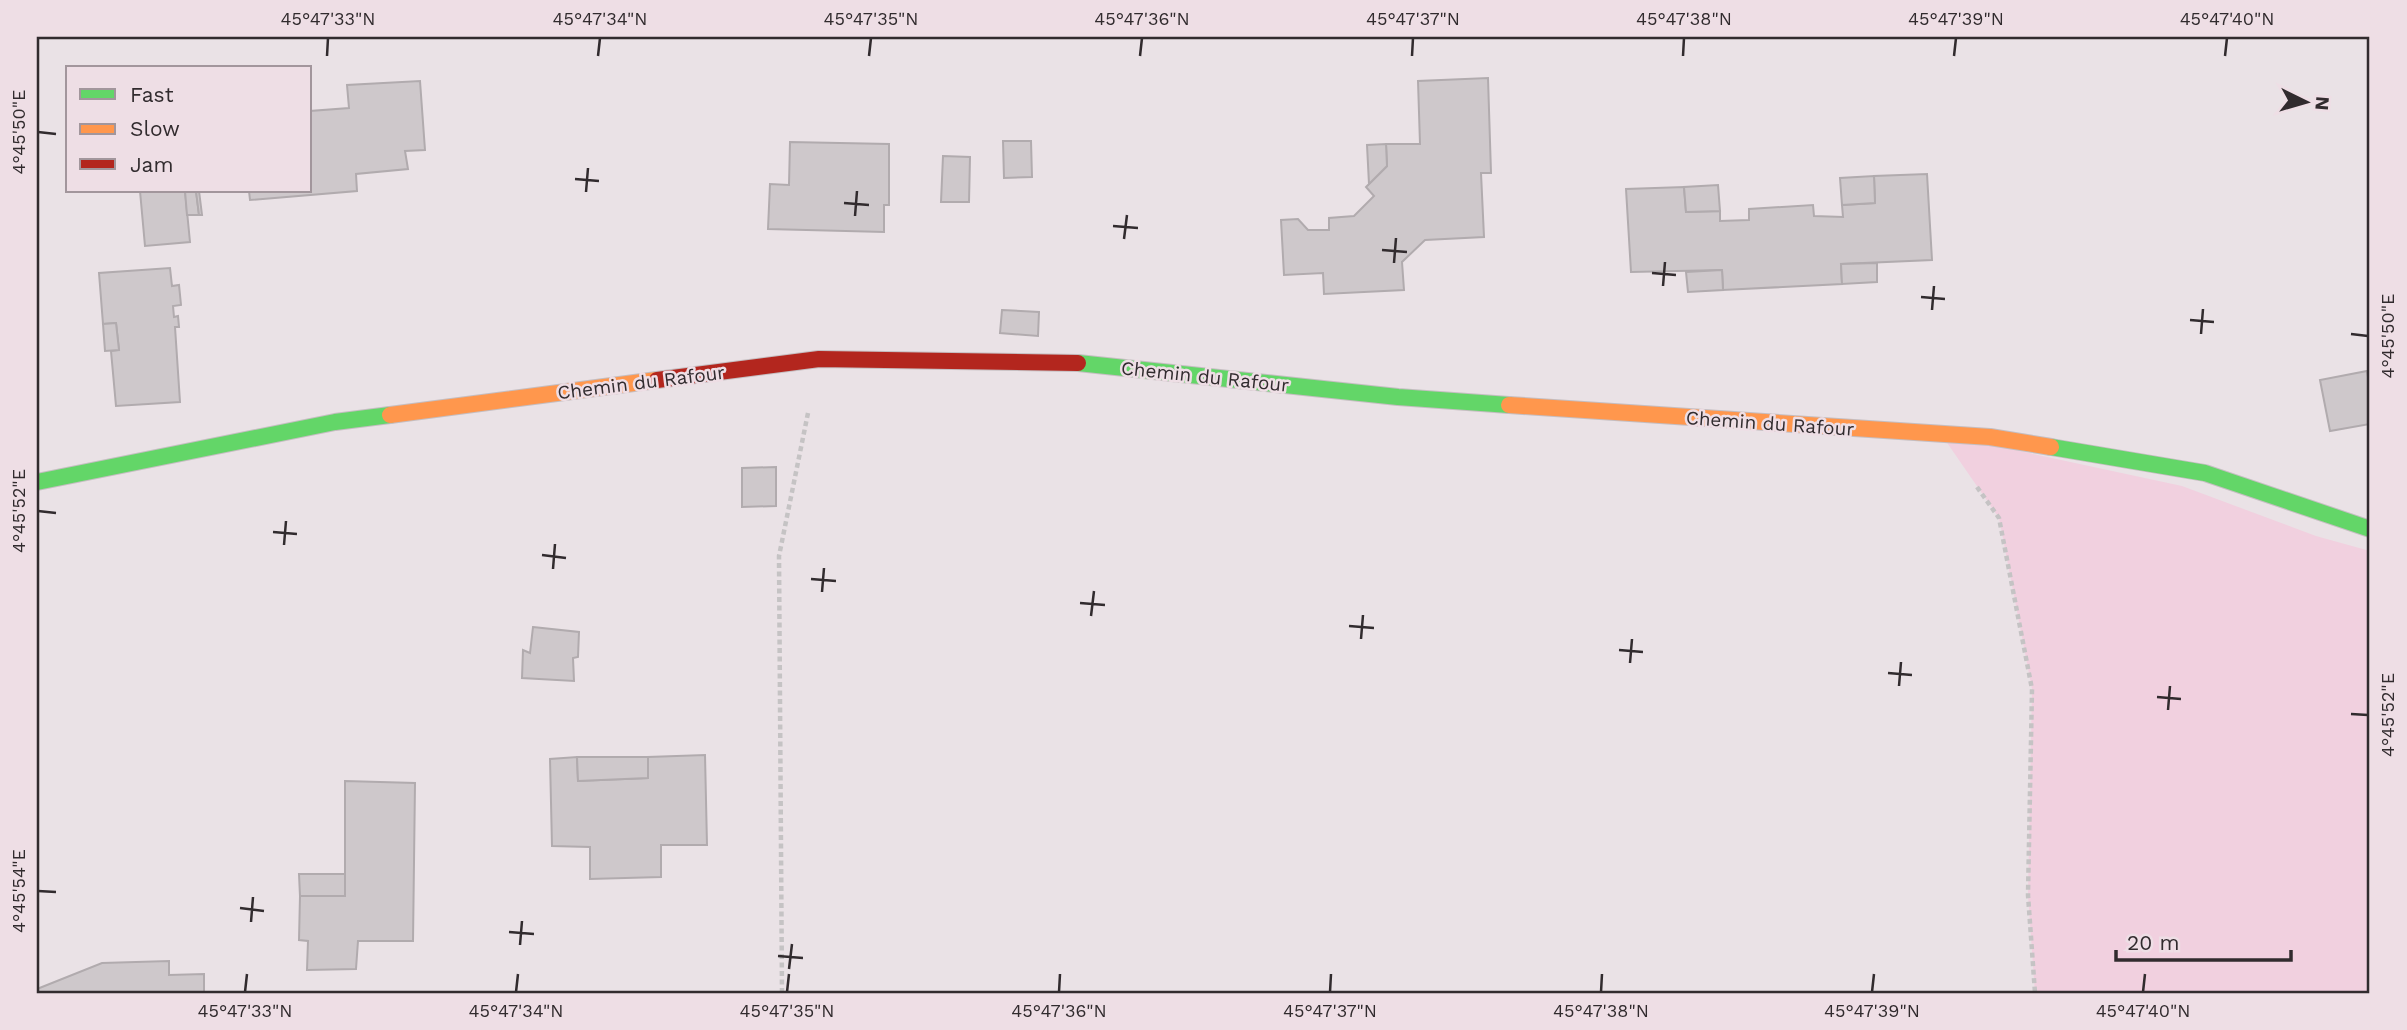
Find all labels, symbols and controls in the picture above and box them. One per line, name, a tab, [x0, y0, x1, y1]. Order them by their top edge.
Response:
text: 45°47'33"N	[280, 8, 376, 29]
text: 45°47'34"N	[553, 8, 647, 29]
text: 45°47'35"N	[823, 8, 919, 29]
text: 45°47'36"N	[1094, 8, 1190, 29]
text: 45°47'37"N	[1366, 8, 1460, 29]
text: 45°47'38"N	[1636, 8, 1732, 29]
text: 45°47'39"N	[1908, 8, 2004, 29]
text: 45°47'40"N	[2180, 8, 2274, 29]
legend	[66, 66, 312, 192]
north arrow	[2270, 66, 2340, 136]
text: Fast	[130, 82, 174, 107]
text: 4°45'50"E	[8, 90, 29, 174]
text: N	[2310, 95, 2335, 111]
text: Slow	[130, 116, 180, 141]
text: Jam	[130, 152, 173, 177]
text: 4°45'50"E	[2377, 294, 2398, 378]
street label: Chemin du Rafour	[1120, 356, 1290, 397]
street label: Chemin du Rafour	[556, 361, 726, 404]
street label: Chemin du Rafour	[1685, 406, 1855, 441]
text: 4°45'52"E	[8, 469, 29, 553]
text: 4°45'52"E	[2377, 673, 2398, 757]
text: 4°45'54"E	[8, 849, 29, 933]
scale bar	[2116, 918, 2292, 962]
text: 20 m	[2127, 930, 2179, 955]
text: 45°47'33"N	[197, 1000, 293, 1021]
text: 45°47'34"N	[469, 1000, 563, 1021]
text: 45°47'35"N	[739, 1000, 835, 1021]
text: 45°47'36"N	[1011, 1000, 1107, 1021]
text: 45°47'37"N	[1283, 1000, 1377, 1021]
text: 45°47'38"N	[1553, 1000, 1649, 1021]
text: 45°47'39"N	[1824, 1000, 1920, 1021]
text: 45°47'40"N	[2096, 1000, 2190, 1021]

